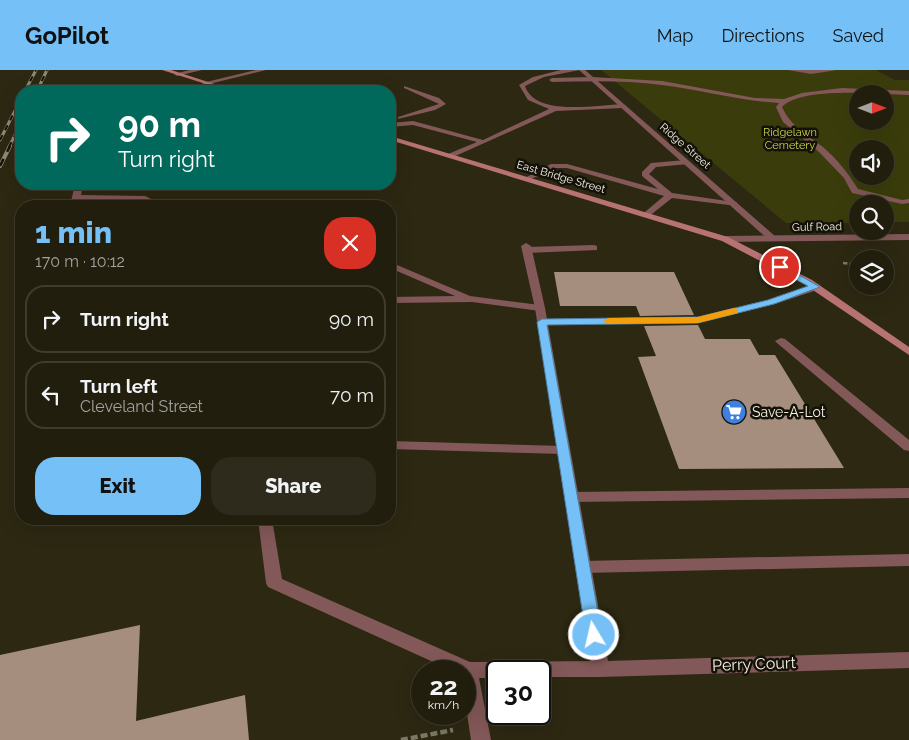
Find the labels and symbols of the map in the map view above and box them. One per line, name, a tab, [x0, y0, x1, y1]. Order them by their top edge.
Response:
north arrow	[849, 85, 894, 130]
street label: Ridge Street	[657, 120, 713, 172]
park label: Ridgelawn Cemetery	[763, 126, 817, 152]
street label: East Bridge Street	[515, 158, 607, 196]
street label: Gulf Road	[792, 220, 842, 234]
pin	[759, 246, 801, 288]
supermarket icon: Save-A-Lot	[721, 399, 747, 425]
place label: Save-A-Lot	[752, 404, 826, 420]
position arrow	[567, 608, 619, 660]
street label: Perry Court	[712, 653, 797, 675]
speed limit sign: 30	[486, 660, 551, 725]

